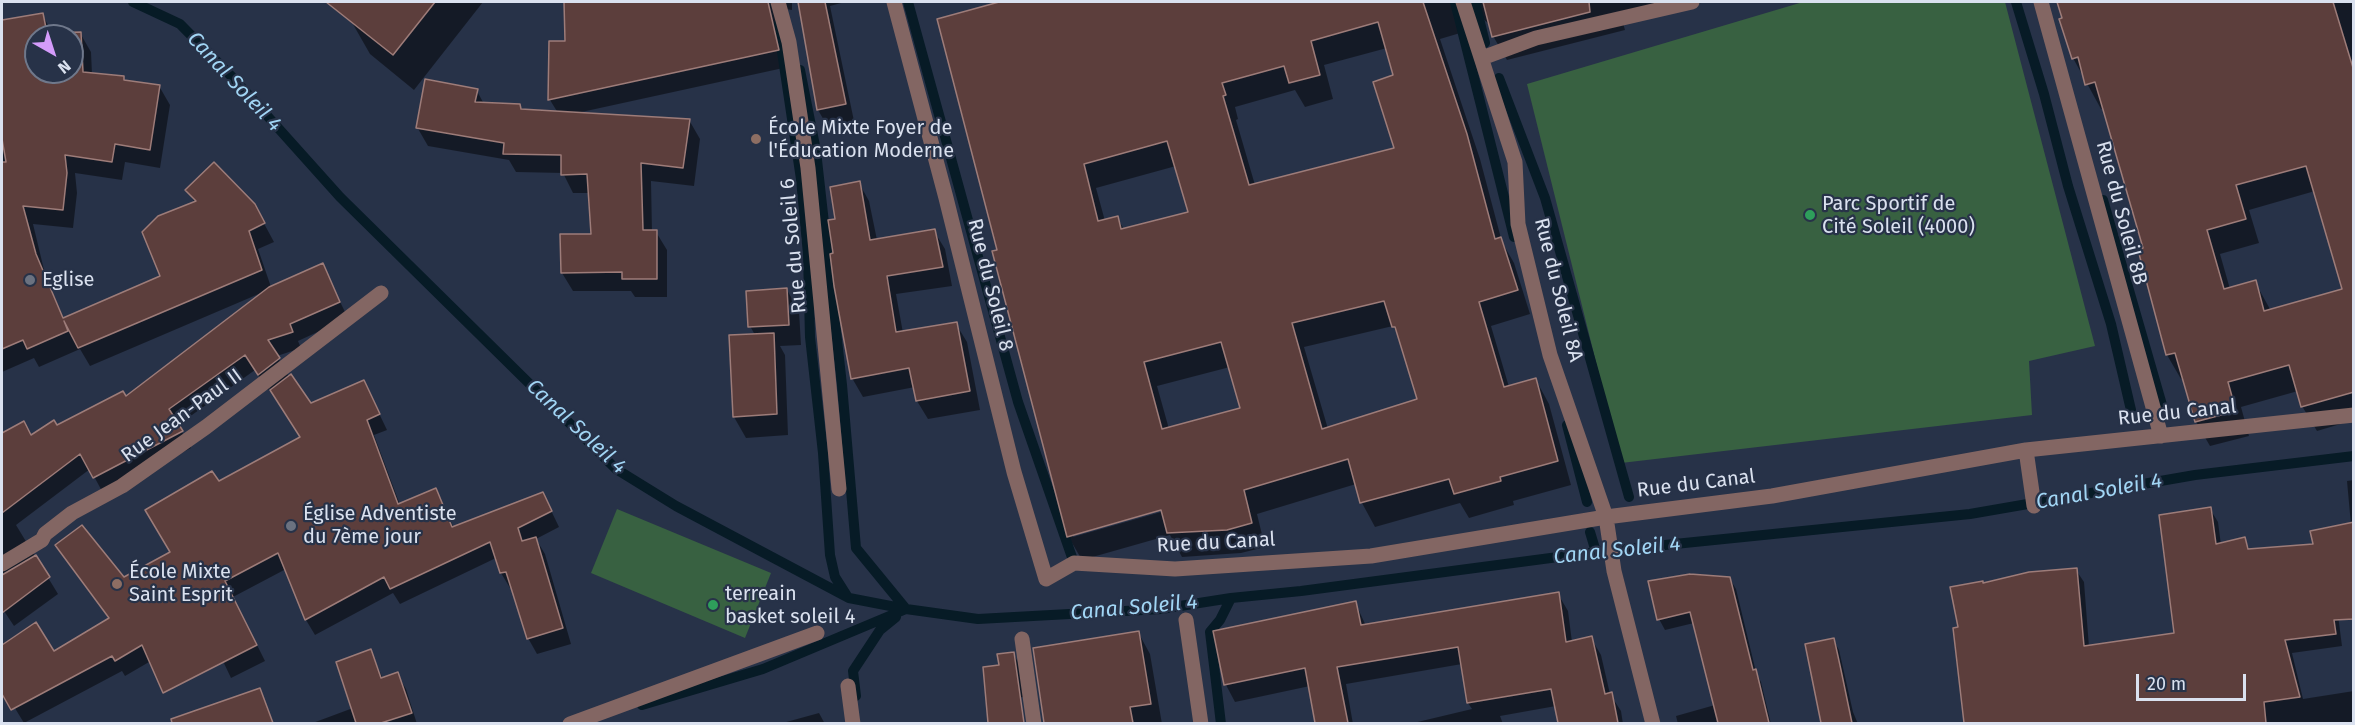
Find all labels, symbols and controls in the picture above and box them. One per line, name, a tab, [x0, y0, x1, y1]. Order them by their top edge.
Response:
north arrow	[24, 24, 84, 84]
water label: Canal Soleil 4	[181, 27, 287, 137]
text: N	[54, 56, 74, 78]
place label: École Mixte Foyer de l'Éducation Moderne	[768, 116, 954, 163]
marker: École Mixte Foyer de l'Éducation Moderne	[749, 132, 763, 146]
street label: Rue du Soleil 8B	[2090, 138, 2152, 288]
street label: Rue du Soleil 6	[776, 177, 812, 315]
place label: Parc Sportif de Cité Soleil (4000)	[1822, 192, 1975, 239]
marker: Parc Sportif de Cité Soleil (4000)	[1803, 208, 1817, 222]
street label: Rue du Soleil 8	[962, 216, 1018, 354]
street label: Rue du Soleil 8A	[1529, 216, 1587, 364]
place label: Eglise	[42, 268, 94, 292]
marker: Eglise	[23, 273, 37, 287]
street label: Rue Jean-Paul II	[117, 364, 247, 468]
water label: Canal Soleil 4	[521, 374, 631, 480]
street label: Rue du Canal	[2117, 395, 2237, 431]
street label: Rue du Canal	[1635, 465, 1757, 503]
water label: Canal Soleil 4	[2034, 469, 2164, 515]
place label: Église Adventiste du 7ème jour	[303, 502, 457, 549]
marker: Église Adventiste du 7ème jour	[284, 519, 298, 533]
street label: Rue du Canal	[1156, 528, 1276, 558]
water label: Canal Soleil 4	[1552, 532, 1682, 570]
place label: École Mixte Saint Esprit	[129, 560, 233, 607]
marker: École Mixte Saint Esprit	[110, 577, 124, 591]
place label: terreain basket soleil 4	[725, 582, 855, 629]
water label: Canal Soleil 4	[1069, 590, 1199, 626]
marker: terreain basket soleil 4	[706, 598, 720, 612]
scale bar	[2139, 662, 2248, 700]
text: 20 m	[2147, 673, 2186, 695]

